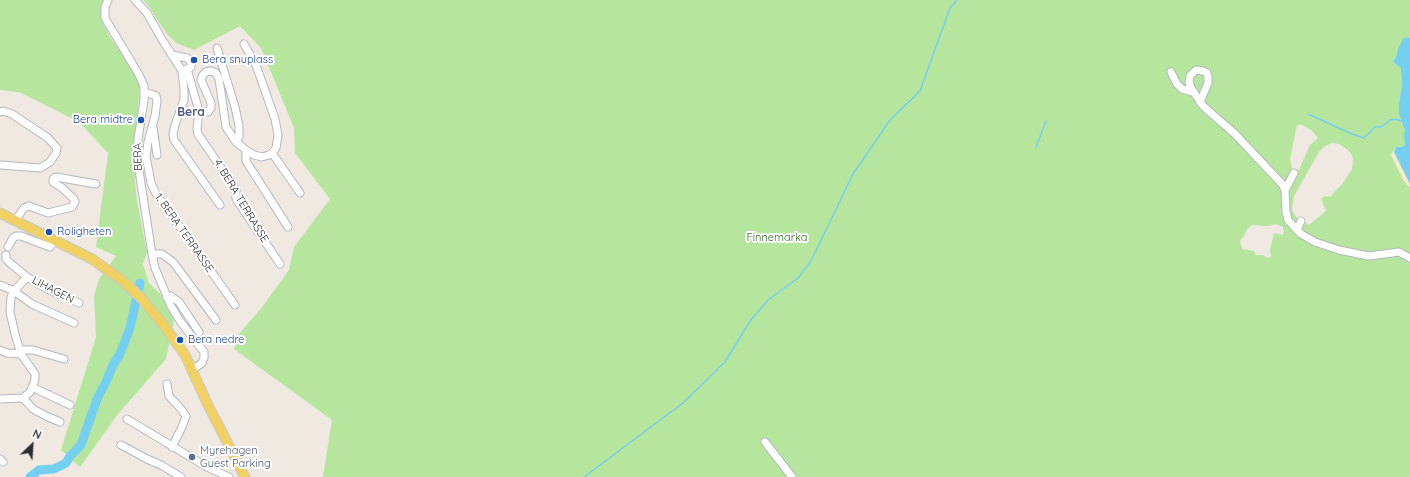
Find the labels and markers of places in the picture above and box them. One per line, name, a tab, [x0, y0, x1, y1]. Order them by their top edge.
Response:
place label: Bera snuplass	[202, 53, 273, 67]
marker: Bera snuplass	[189, 55, 199, 65]
place label: Bera midtre	[73, 113, 133, 127]
marker: Bera midtre	[136, 115, 146, 125]
place label: Roligheten	[57, 225, 111, 239]
marker: Roligheten	[44, 227, 54, 237]
place label: Bera nedre	[188, 333, 245, 347]
marker: Bera nedre	[175, 335, 185, 345]
place label: Myrehagen Guest Parking	[200, 444, 271, 470]
marker: Myrehagen Guest Parking	[187, 452, 197, 462]

